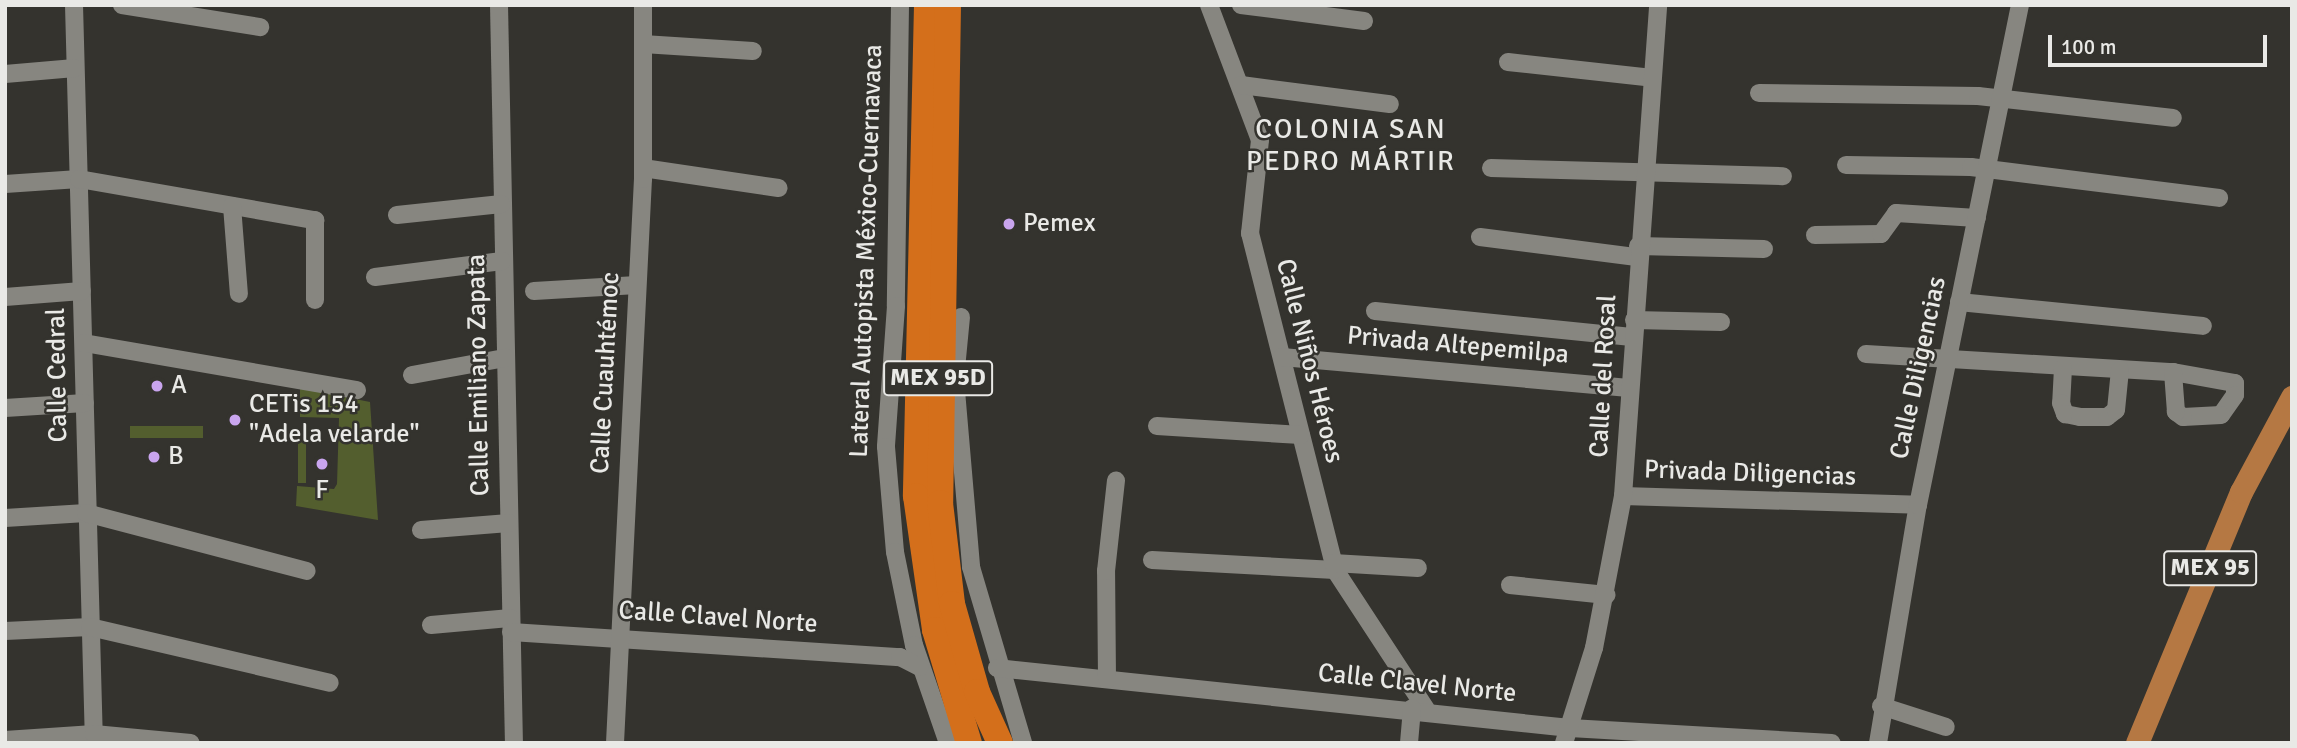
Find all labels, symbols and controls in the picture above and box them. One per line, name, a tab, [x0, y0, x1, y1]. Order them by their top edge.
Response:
scale bar	[2052, 21, 2271, 65]
text: 100 m	[2061, 34, 2116, 60]
street label: Lateral Autopista México-Cuernavaca	[844, 44, 890, 458]
district label: COLONIA SAN PEDRO MÁRTIR	[1248, 112, 1454, 178]
place label: Pemex	[1023, 208, 1096, 240]
marker: Pemex	[1001, 216, 1017, 232]
street label: Calle Emiliano Zapata	[461, 254, 497, 496]
street label: Calle Niños Héroes	[1269, 256, 1349, 466]
street label: Calle Cuauhtémoc	[585, 271, 627, 475]
street label: Calle Diligencias	[1884, 274, 1954, 462]
street label: Calle del Rosal	[1584, 294, 1624, 458]
street label: Calle Cedral	[41, 307, 75, 443]
street label: Privada Altepemilpa	[1346, 321, 1570, 371]
road number: MEX 95D	[882, 358, 994, 398]
place label: A	[171, 370, 187, 402]
marker: A	[149, 378, 165, 394]
place label: CETis 154 "Adela velarde"	[249, 389, 420, 450]
marker: CETis 154 "Adela velarde"	[227, 412, 243, 428]
place label: B	[168, 441, 184, 473]
marker: B	[146, 449, 162, 465]
street label: Privada Diligencias	[1643, 455, 1857, 493]
marker: F	[314, 456, 330, 472]
place label: F	[315, 475, 329, 507]
road number: MEX 95	[2163, 548, 2257, 588]
street label: Calle Clavel Norte	[617, 595, 819, 641]
street label: Calle Clavel Norte	[1316, 658, 1518, 710]

